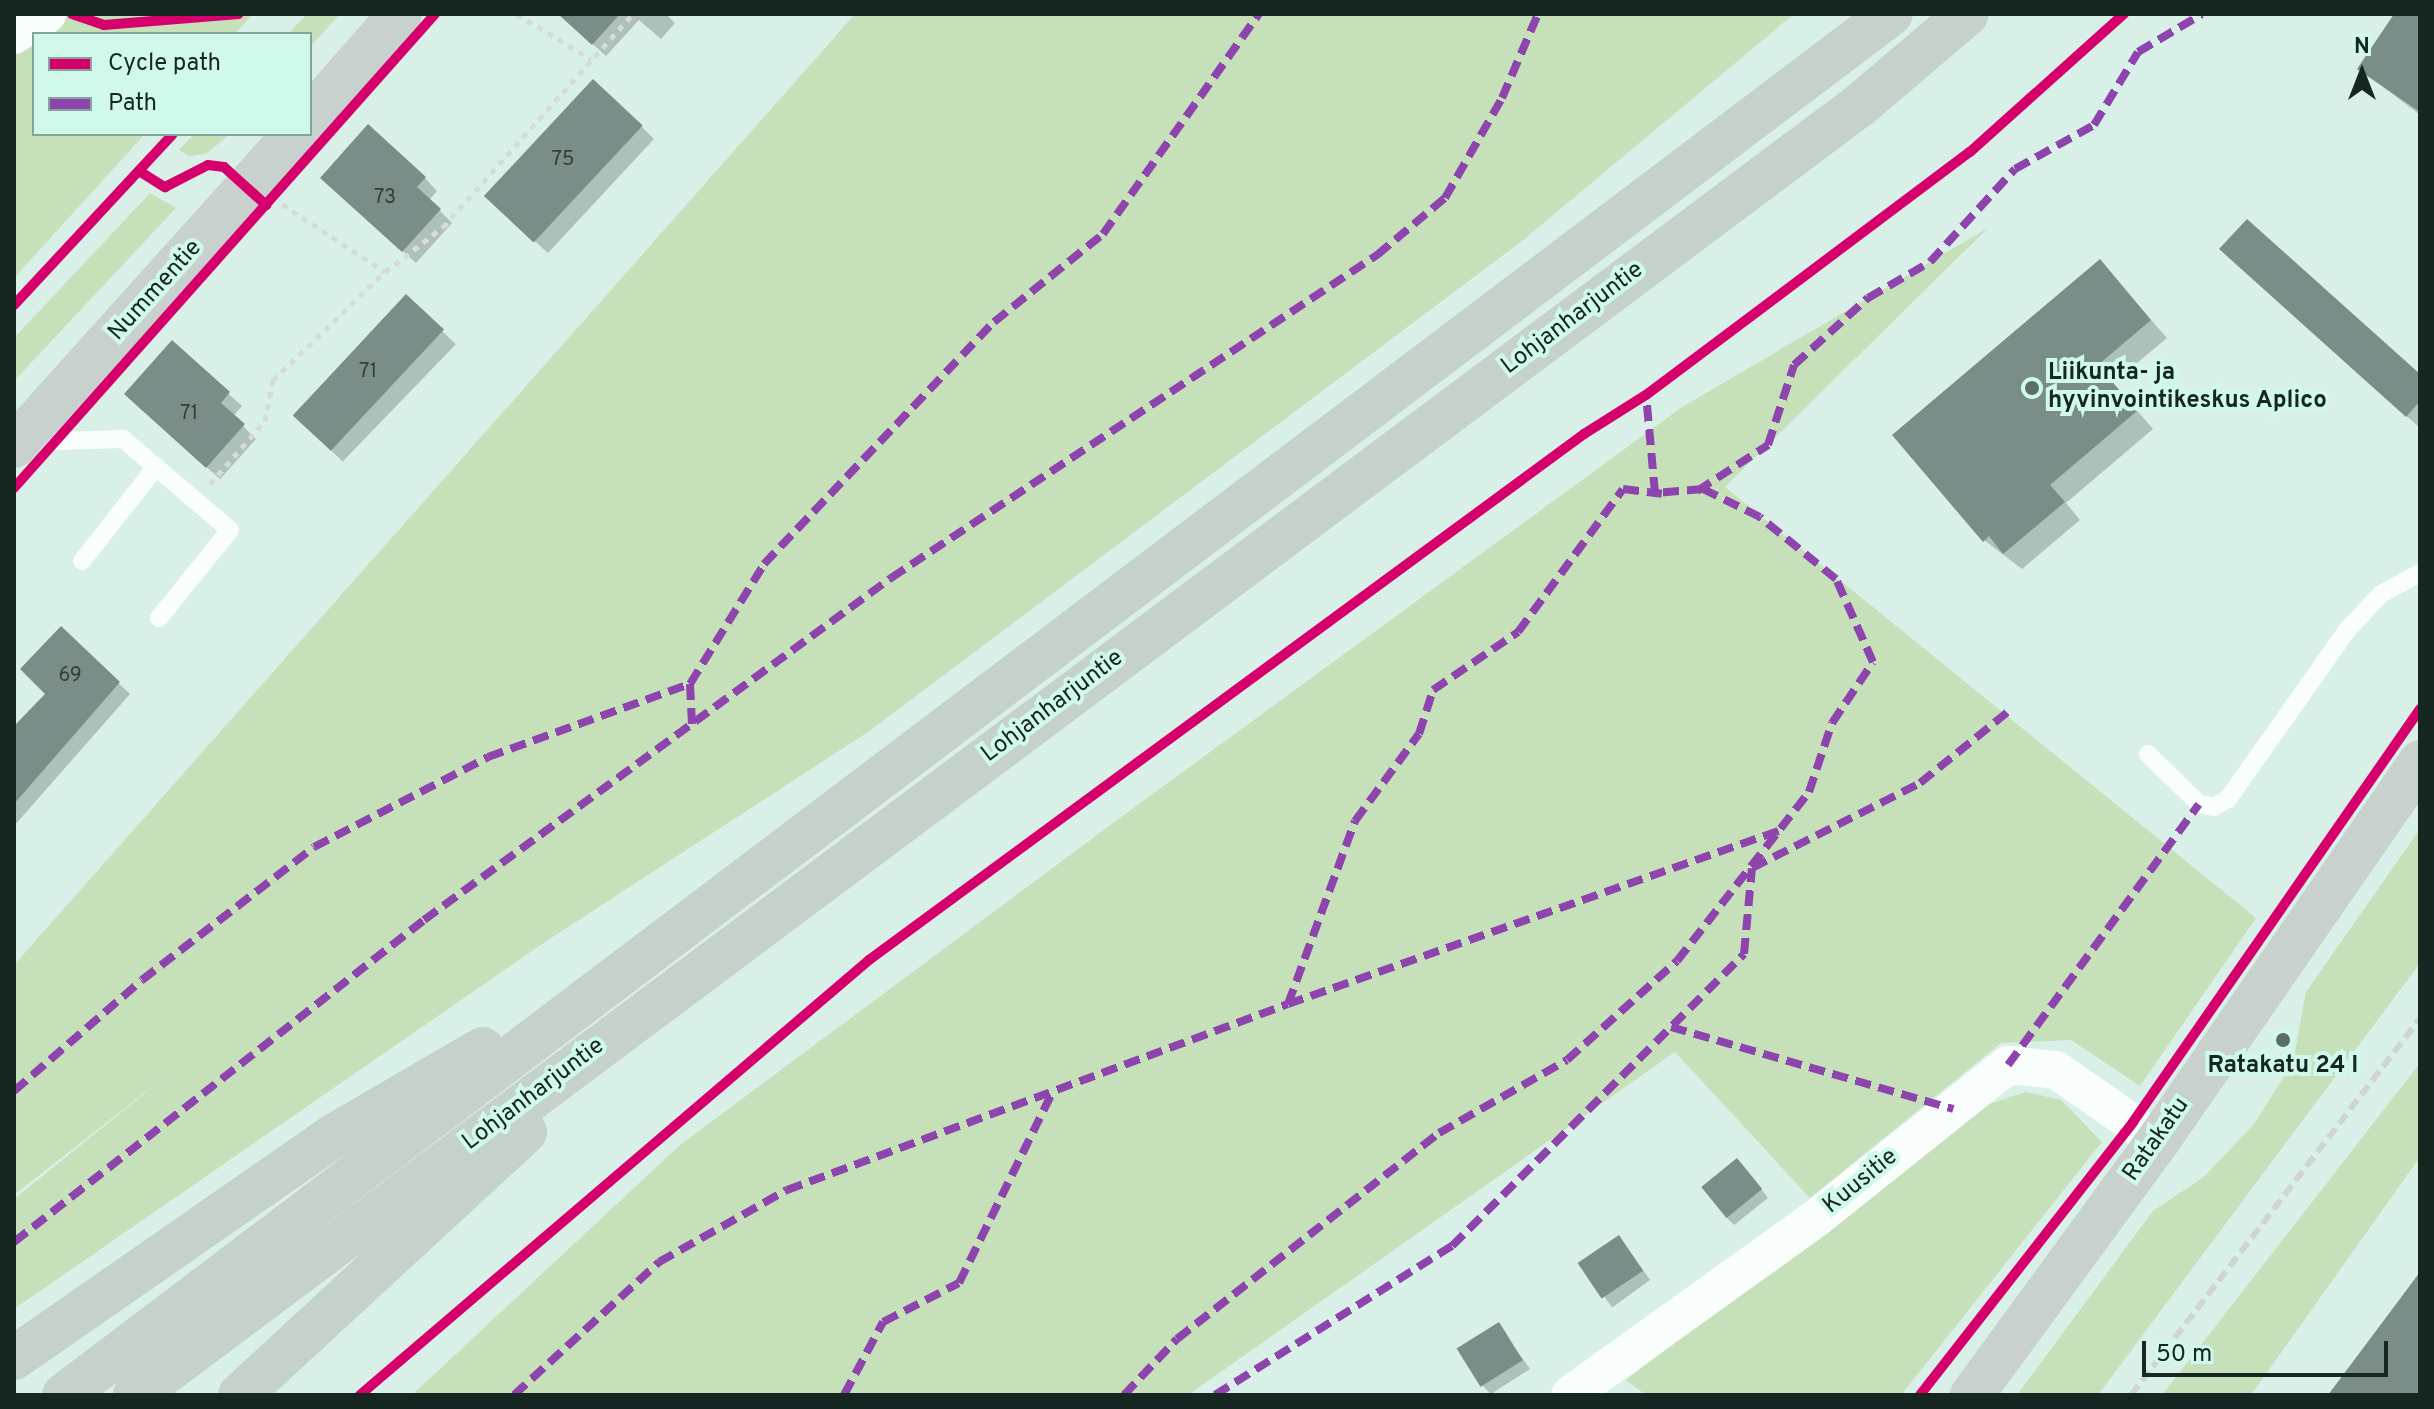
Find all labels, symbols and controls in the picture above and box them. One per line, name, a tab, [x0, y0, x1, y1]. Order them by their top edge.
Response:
legend	[32, 32, 312, 136]
north arrow	[2322, 32, 2402, 112]
text: N	[2354, 34, 2370, 61]
text: Cycle path	[108, 49, 221, 79]
text: Path	[108, 89, 157, 119]
house number: 75	[552, 148, 574, 172]
house number: 73	[374, 186, 396, 210]
street label: Nummentie	[103, 235, 209, 347]
street label: Lohjanharjuntie	[1496, 256, 1650, 382]
house number: 71	[359, 360, 377, 384]
place label: Liikunta- ja hyvinvointikeskus Aplico	[2048, 360, 2328, 416]
marker: Liikunta- ja hyvinvointikeskus Aplico	[2023, 379, 2041, 397]
house number: 71	[180, 402, 198, 426]
street label: Lohjanharjuntie	[976, 644, 1130, 770]
house number: 69	[58, 664, 82, 688]
marker: Ratakatu 24 I	[2274, 1031, 2292, 1049]
street label: Lohjanharjuntie	[457, 1032, 611, 1158]
place label: Ratakatu 24 I	[2208, 1053, 2358, 1081]
street label: Ratakatu	[2118, 1092, 2196, 1188]
street label: Kuusitie	[1818, 1143, 1904, 1221]
scale bar	[2146, 1325, 2392, 1375]
text: 50 m	[2156, 1340, 2212, 1370]

